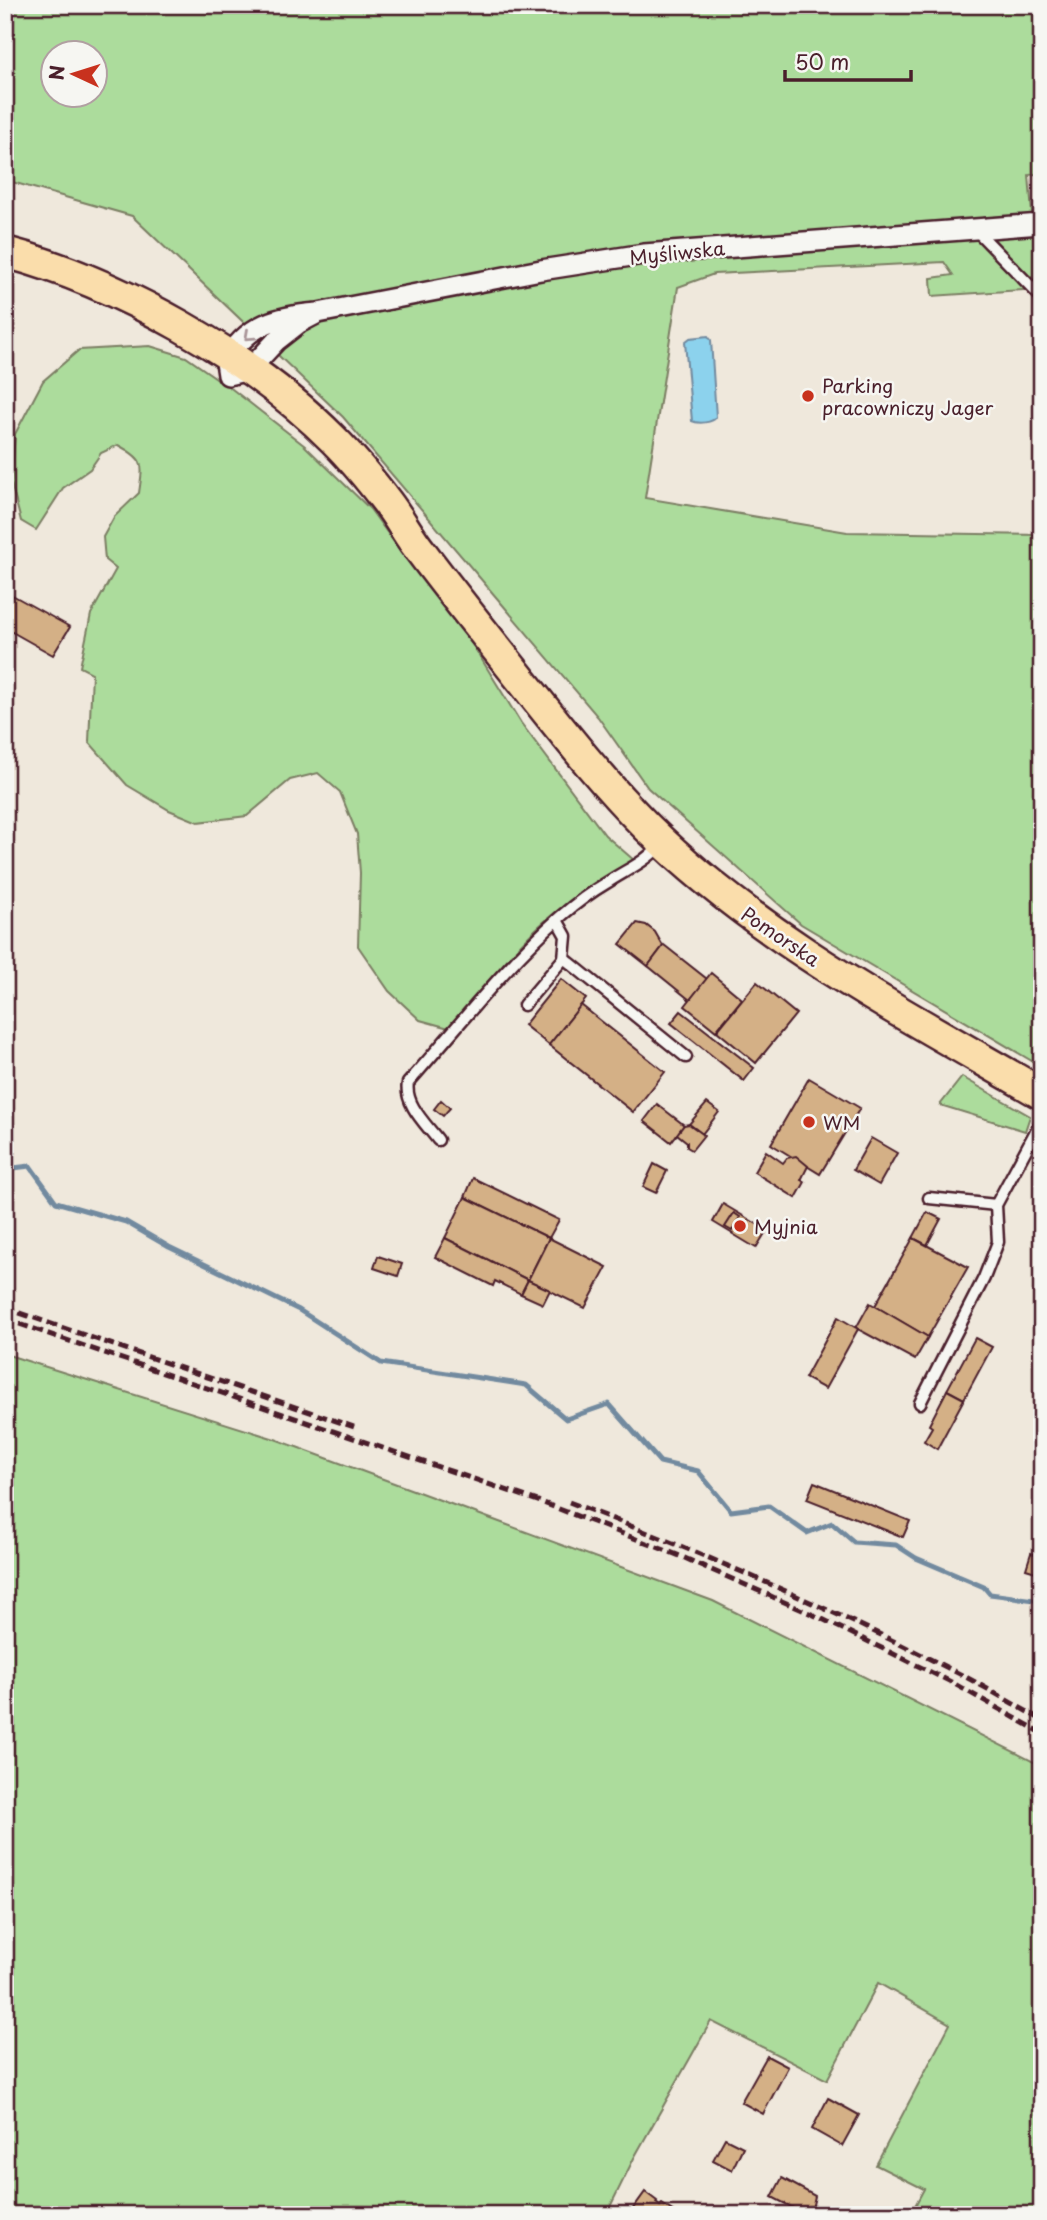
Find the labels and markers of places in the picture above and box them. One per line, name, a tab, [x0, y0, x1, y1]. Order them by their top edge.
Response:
place label: Parking pracowniczy Jager	[822, 371, 994, 421]
marker: Parking pracowniczy Jager	[800, 388, 816, 404]
place label: WM	[823, 1108, 860, 1136]
marker: WM	[801, 1114, 817, 1130]
place label: Myjnia	[754, 1212, 818, 1240]
marker: Myjnia	[732, 1218, 748, 1234]

